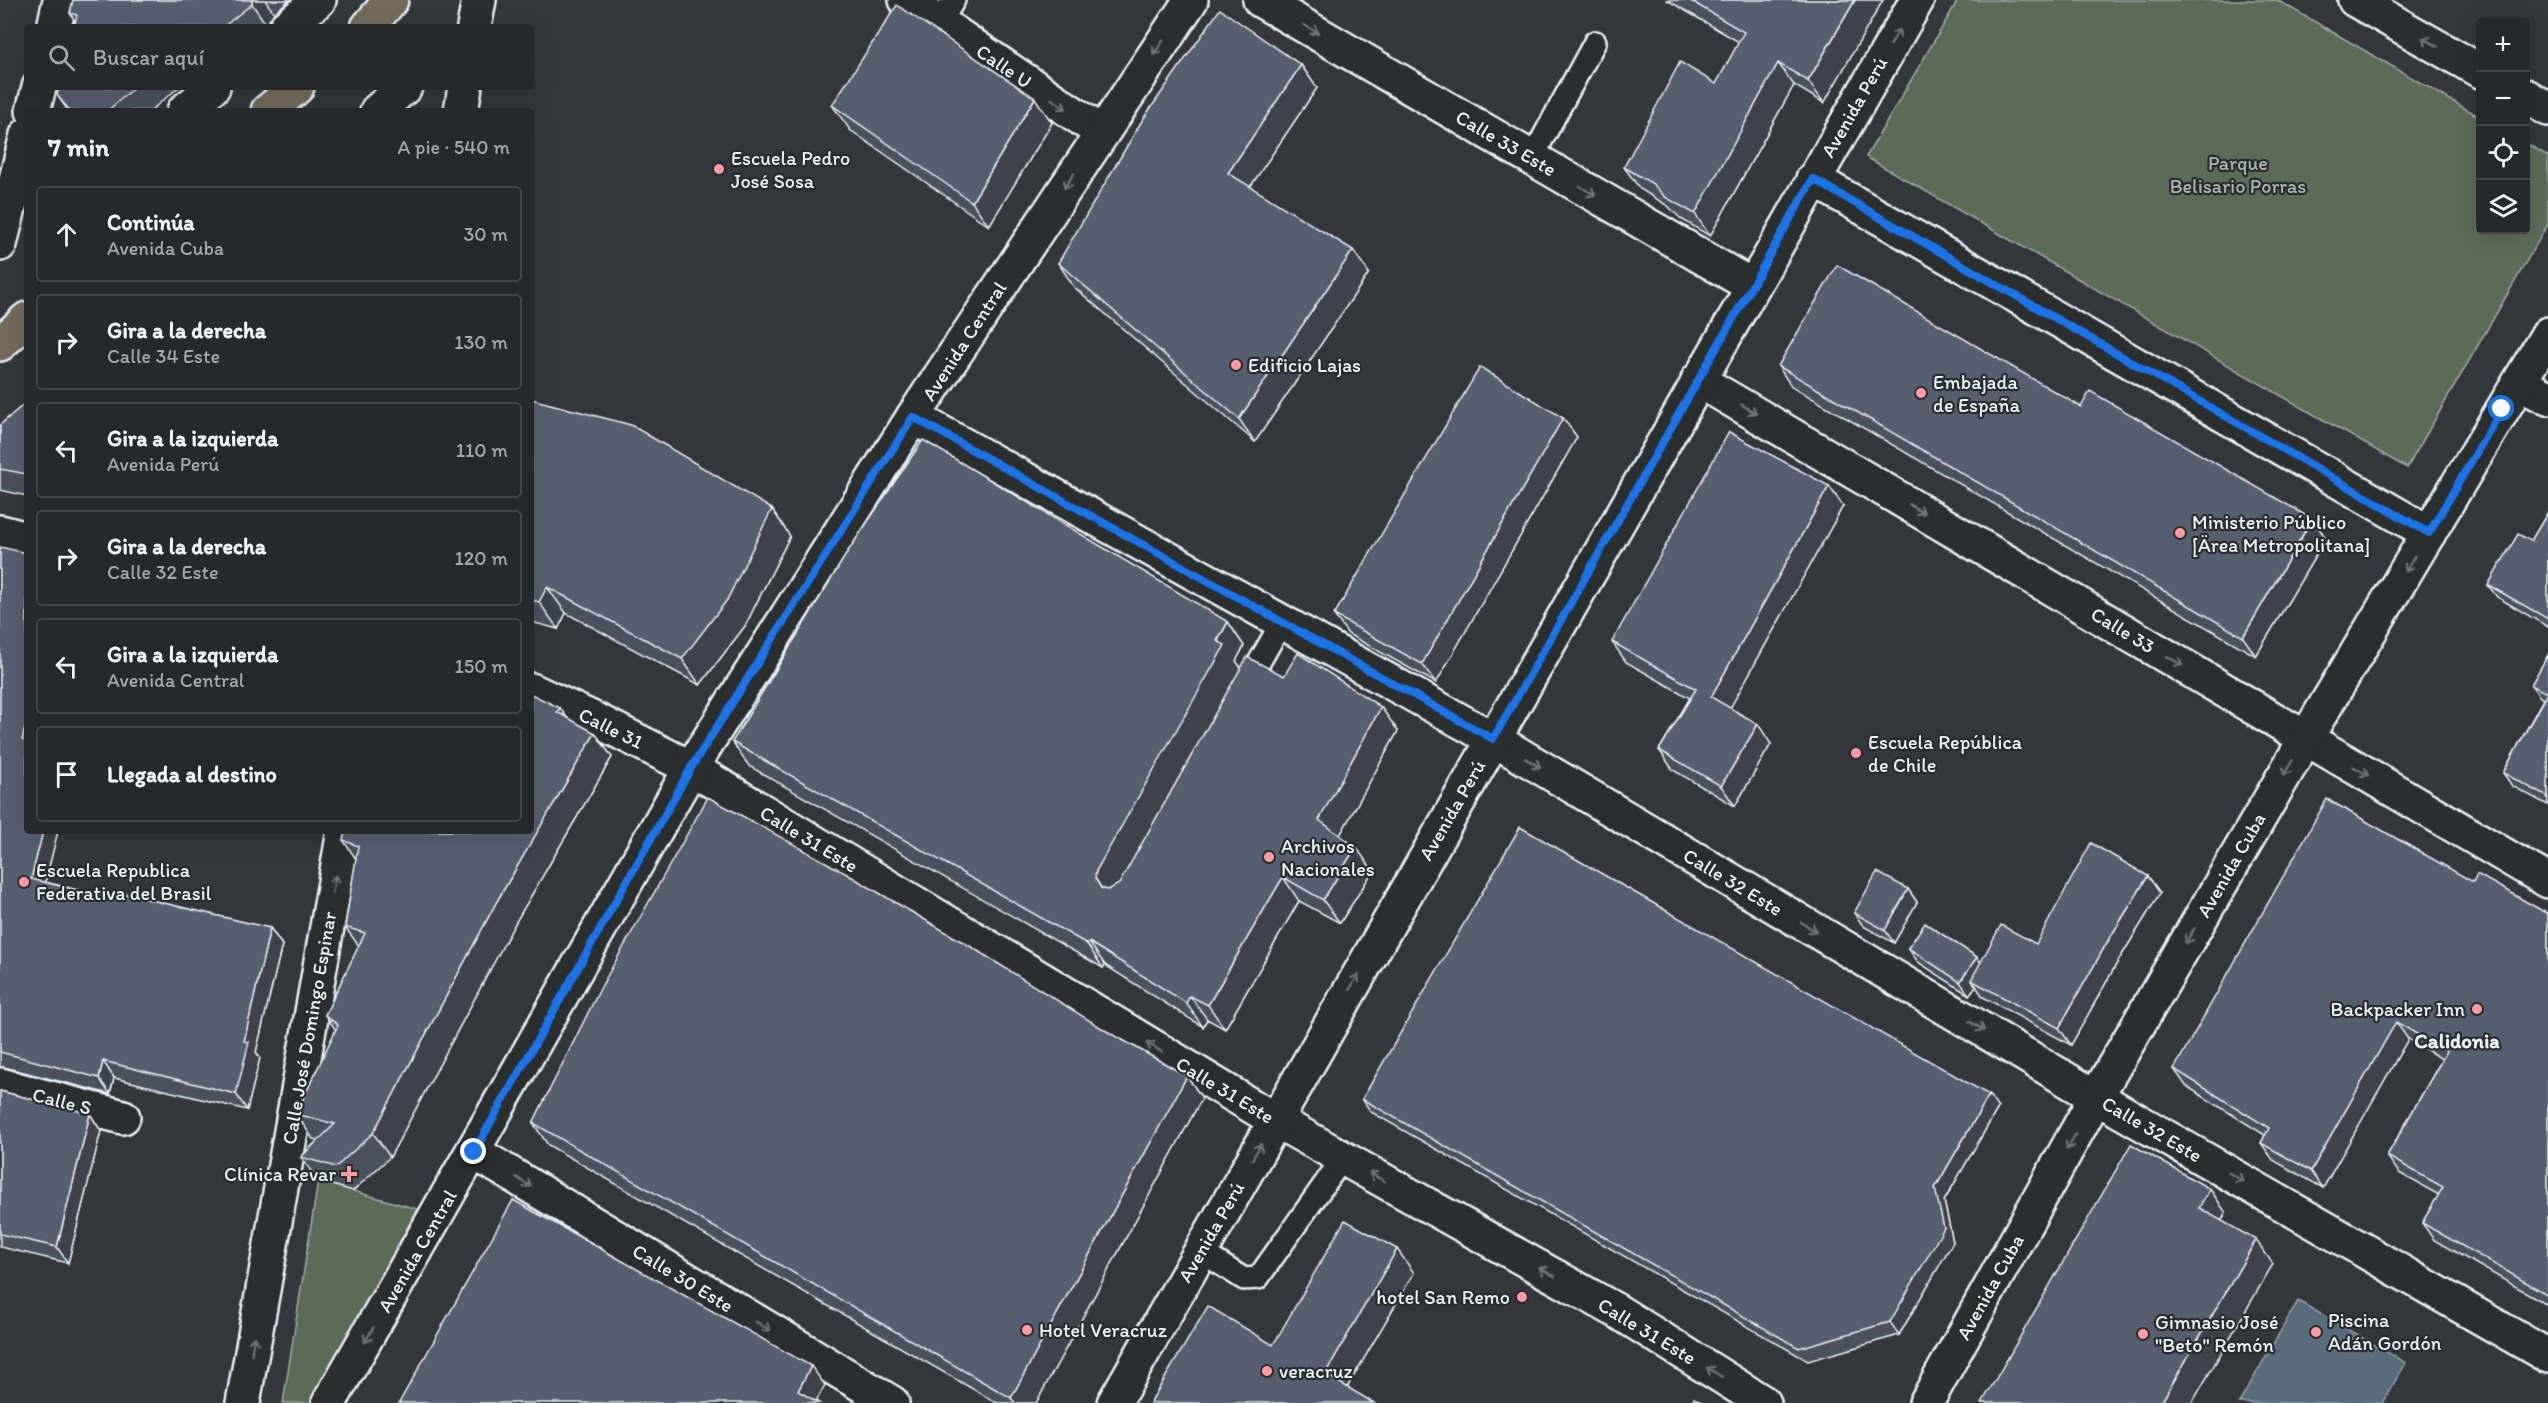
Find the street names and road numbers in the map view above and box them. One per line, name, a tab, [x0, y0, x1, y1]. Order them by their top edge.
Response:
street label: Calle U	[972, 39, 1036, 93]
street label: Avenida Perú	[1816, 52, 1892, 162]
street label: Calle 33 Este	[1452, 105, 1560, 181]
street label: Avenida Central	[916, 277, 1012, 405]
street label: Calle 33	[2087, 602, 2159, 658]
street label: Calle 31	[575, 702, 647, 754]
street label: Avenida Perú	[1414, 755, 1490, 865]
street label: Calle 31 Este	[756, 800, 862, 878]
street label: Avenida Cuba	[2191, 808, 2271, 922]
street label: Calle 32 Este	[1679, 843, 1787, 921]
street label: Calle José Domingo Espinar	[277, 910, 341, 1146]
street label: Calle 31 Este	[1172, 1051, 1278, 1129]
street label: Calle S	[30, 1082, 94, 1120]
street label: Calle 32 Este	[2098, 1091, 2206, 1167]
street label: Avenida Perú	[1173, 1177, 1249, 1287]
street label: Avenida Central	[372, 1185, 462, 1317]
street label: Avenida Cuba	[1951, 1230, 2029, 1344]
street label: Calle 30 Este	[628, 1239, 738, 1317]
street label: Calle 31 Este	[1594, 1292, 1700, 1370]

